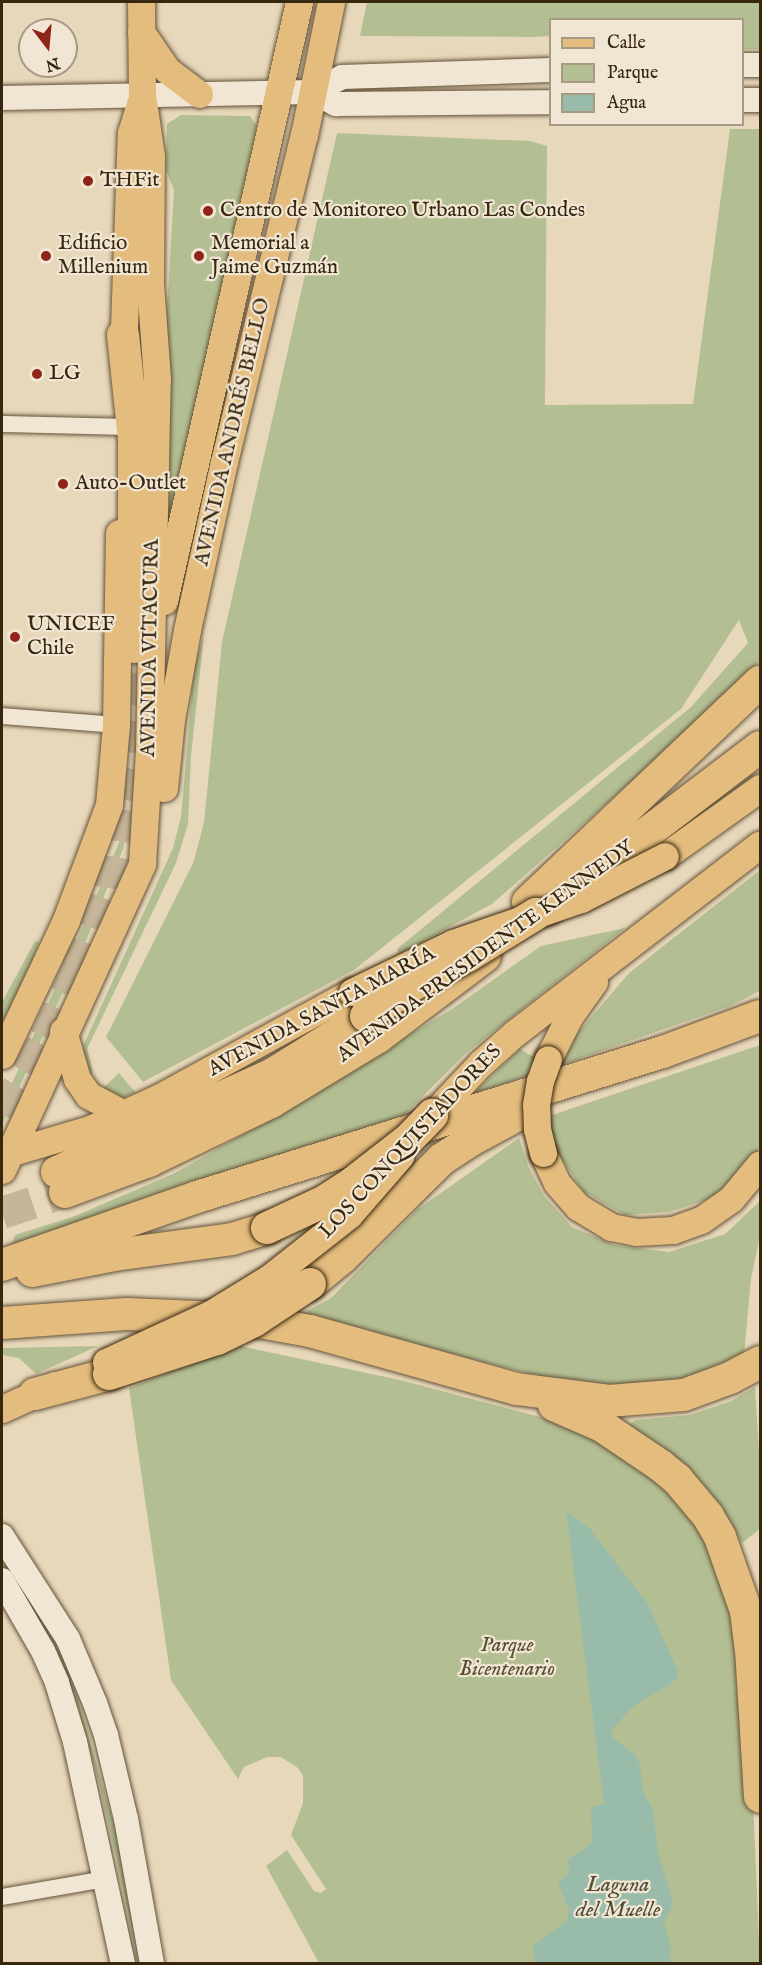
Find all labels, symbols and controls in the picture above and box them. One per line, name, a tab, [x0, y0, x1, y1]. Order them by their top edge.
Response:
north arrow	[18, 18, 78, 78]
legend	[549, 18, 744, 126]
text: Calle	[607, 32, 646, 55]
text: N	[43, 52, 62, 75]
text: Parque	[607, 62, 658, 85]
text: Agua	[607, 92, 646, 115]
place label: THFit	[100, 168, 159, 194]
marker: THFit	[81, 174, 95, 188]
place label: Centro de Monitoreo Urbano Las Condes	[220, 198, 585, 224]
marker: Centro de Monitoreo Urbano Las Condes	[201, 204, 215, 218]
place label: Edificio Millenium	[58, 231, 148, 281]
place label: Memorial a Jaime Guzmán	[211, 231, 338, 281]
marker: Edificio Millenium	[39, 249, 53, 263]
marker: Memorial a Jaime Guzmán	[192, 249, 206, 263]
street label: AVENIDA ANDRÉS BELLO	[190, 295, 276, 569]
place label: LG	[49, 361, 81, 387]
marker: LG	[30, 367, 44, 381]
place label: Auto-Outlet	[75, 471, 186, 497]
marker: Auto-Outlet	[56, 477, 70, 491]
street label: AVENIDA VITACURA	[136, 539, 166, 757]
place label: UNICEF Chile	[27, 612, 115, 662]
marker: UNICEF Chile	[8, 630, 22, 644]
street label: AVENIDA PRESIDENTE KENNEDY	[332, 836, 640, 1068]
street label: AVENIDA SANTA MARÍA	[204, 941, 440, 1083]
street label: LOS CONQUISTADORES	[314, 1040, 508, 1244]
park label: Parque Bicentenario	[459, 1633, 555, 1683]
water label: Laguna del Muelle	[576, 1872, 660, 1924]

